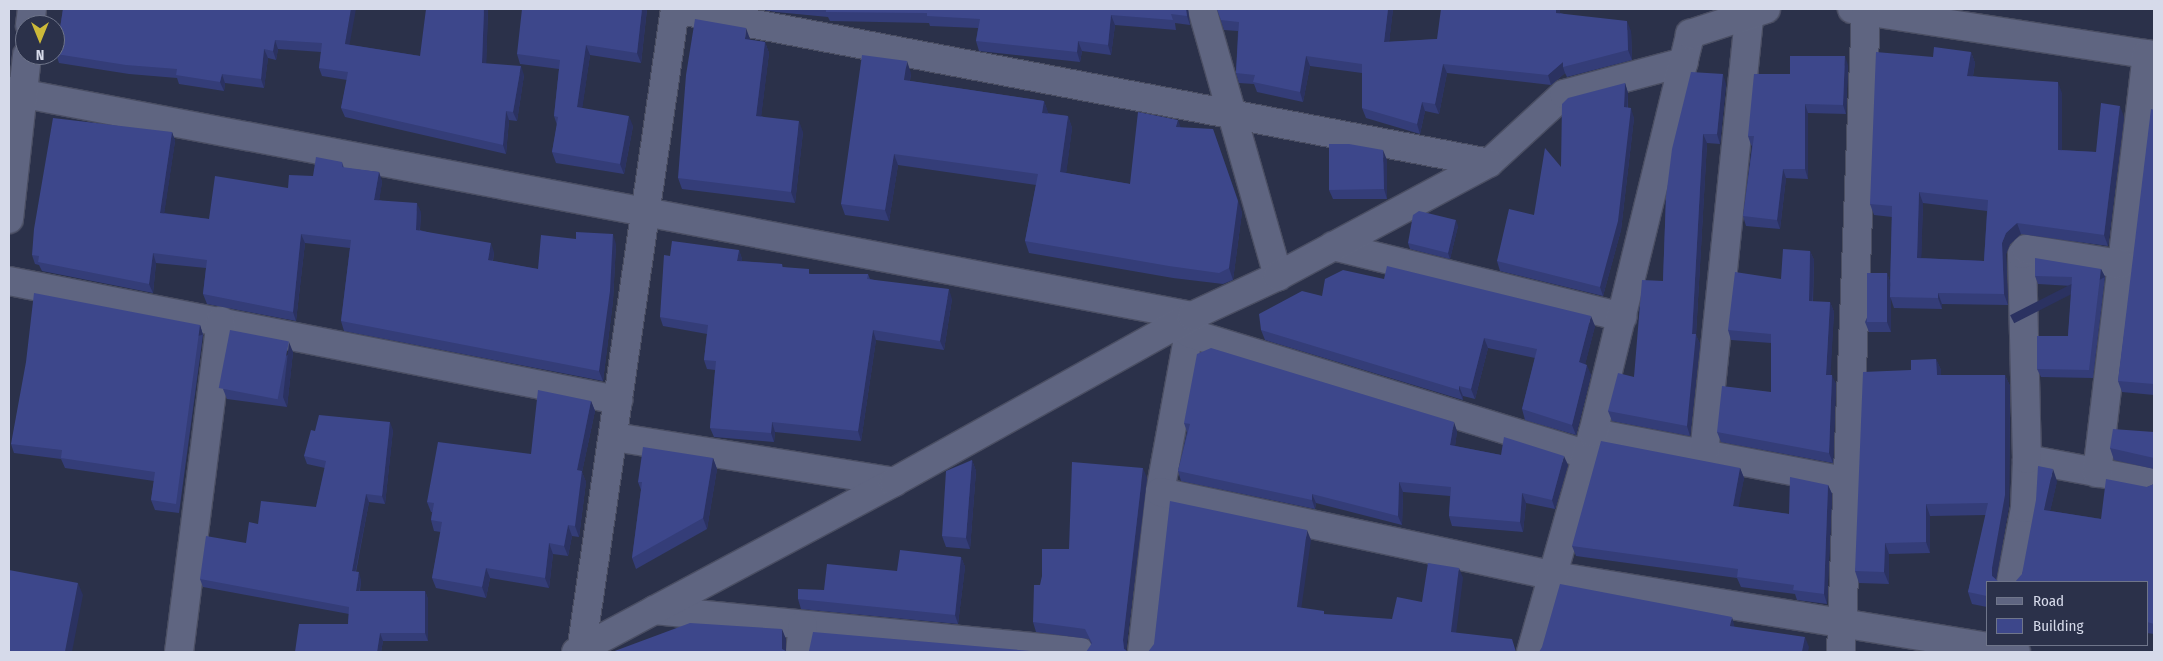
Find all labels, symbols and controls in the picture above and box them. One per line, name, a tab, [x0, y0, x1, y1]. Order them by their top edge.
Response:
north arrow	[15, 15, 65, 65]
text: N	[36, 46, 44, 63]
legend	[1986, 581, 2148, 646]
text: Road	[2033, 592, 2064, 610]
text: Building	[2033, 617, 2084, 635]

